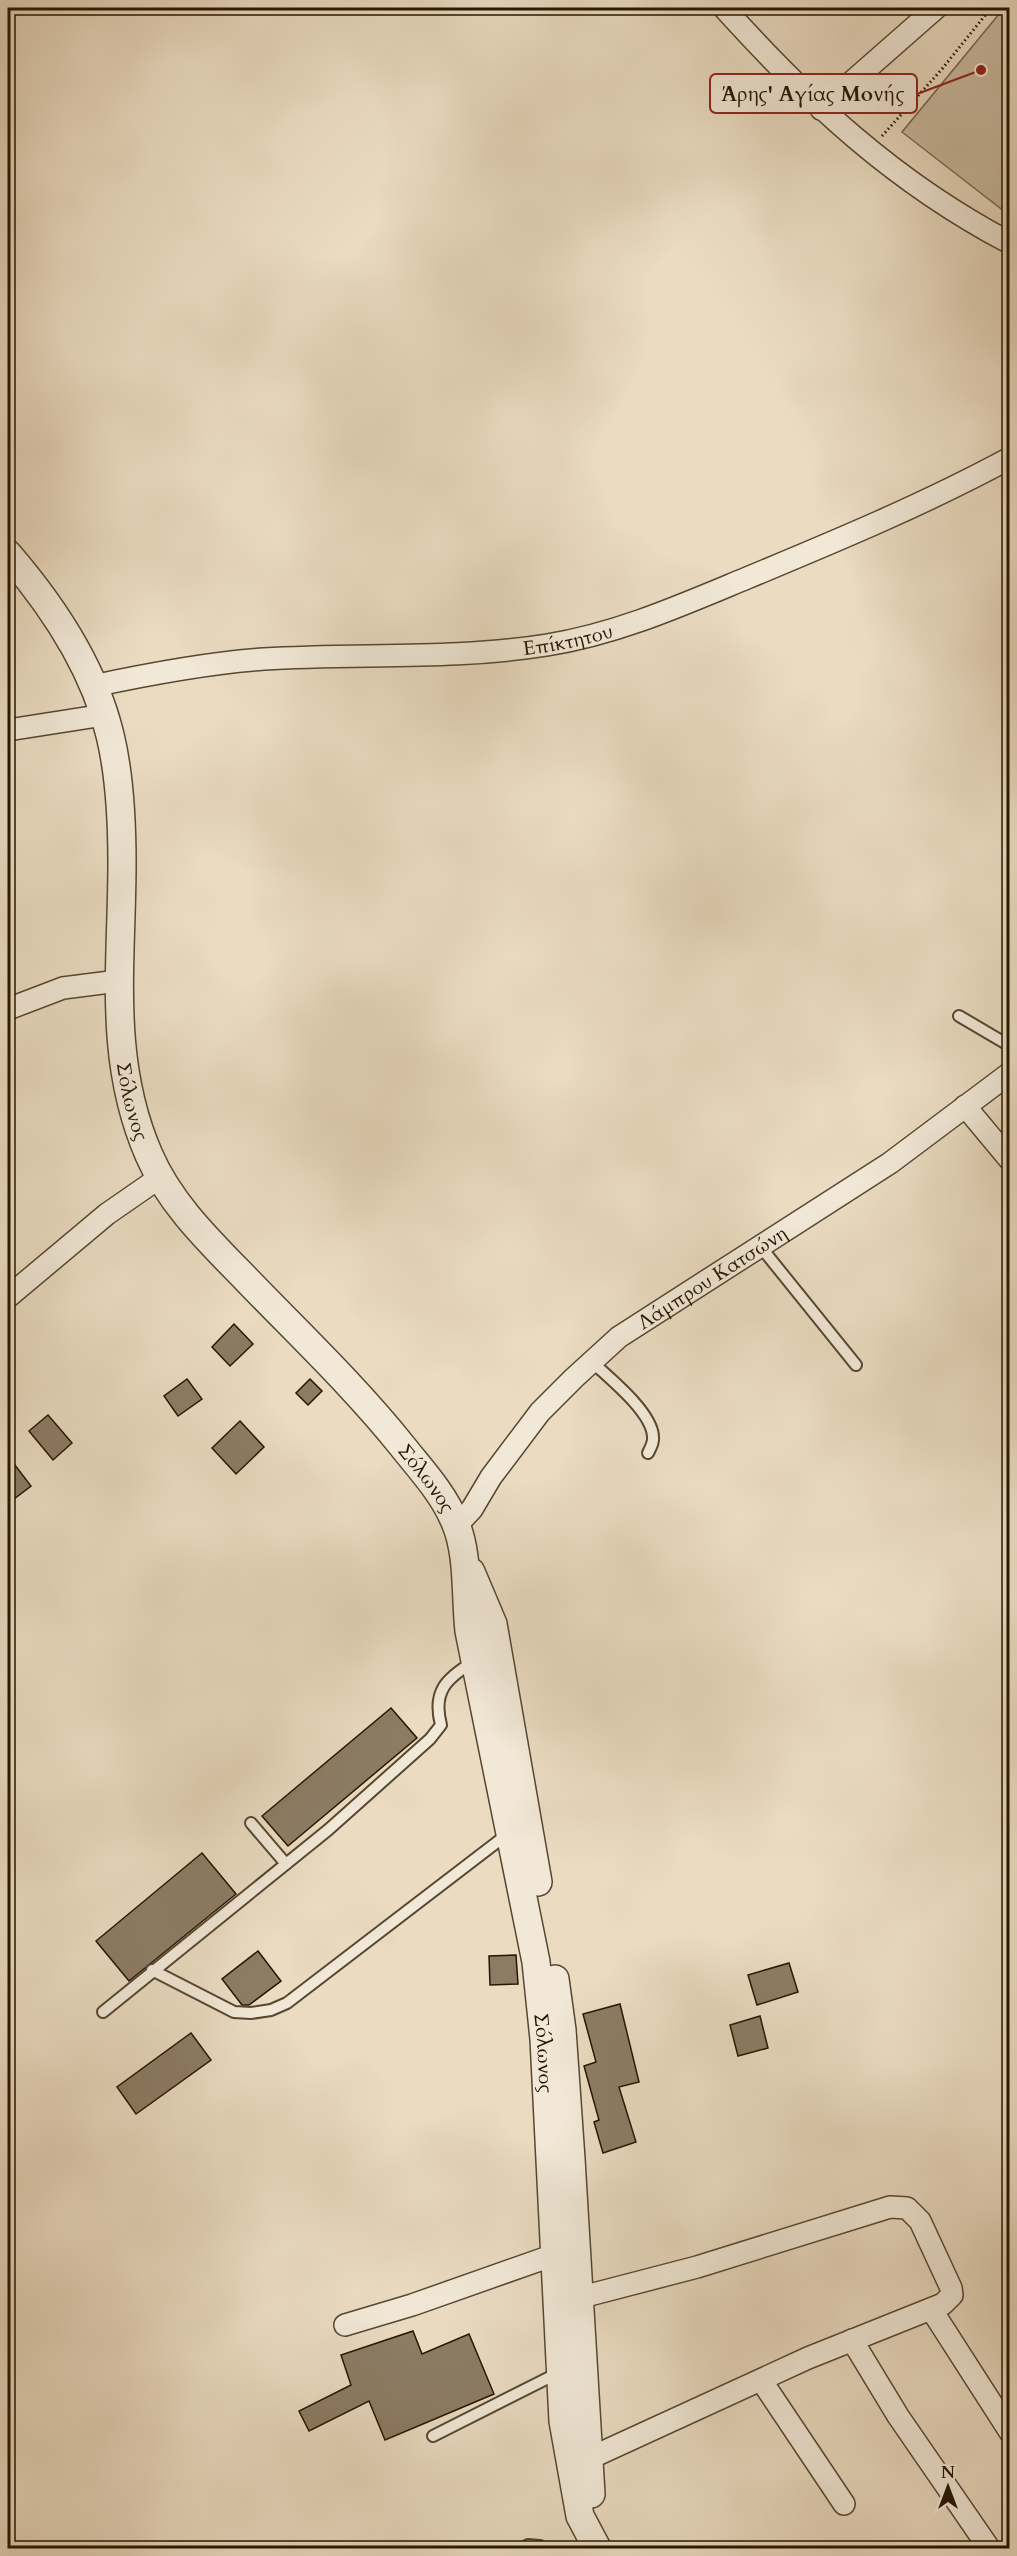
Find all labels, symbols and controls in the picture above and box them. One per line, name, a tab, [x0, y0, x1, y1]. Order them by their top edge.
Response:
callout: Άρης' Αγίας Μονής	[710, 74, 917, 113]
text: Άρης' Αγίας Μονής	[721, 80, 904, 109]
street label: Επίκτητου	[521, 617, 616, 662]
street label: Σόλωνος	[110, 1060, 156, 1145]
street label: Λάμπρου Κατσώνη	[632, 1219, 792, 1335]
street label: Σόλωνος	[392, 1438, 462, 1518]
street label: Σόλωνος	[528, 2012, 560, 2094]
north arrow	[918, 2457, 978, 2517]
text: N	[941, 2462, 955, 2484]

